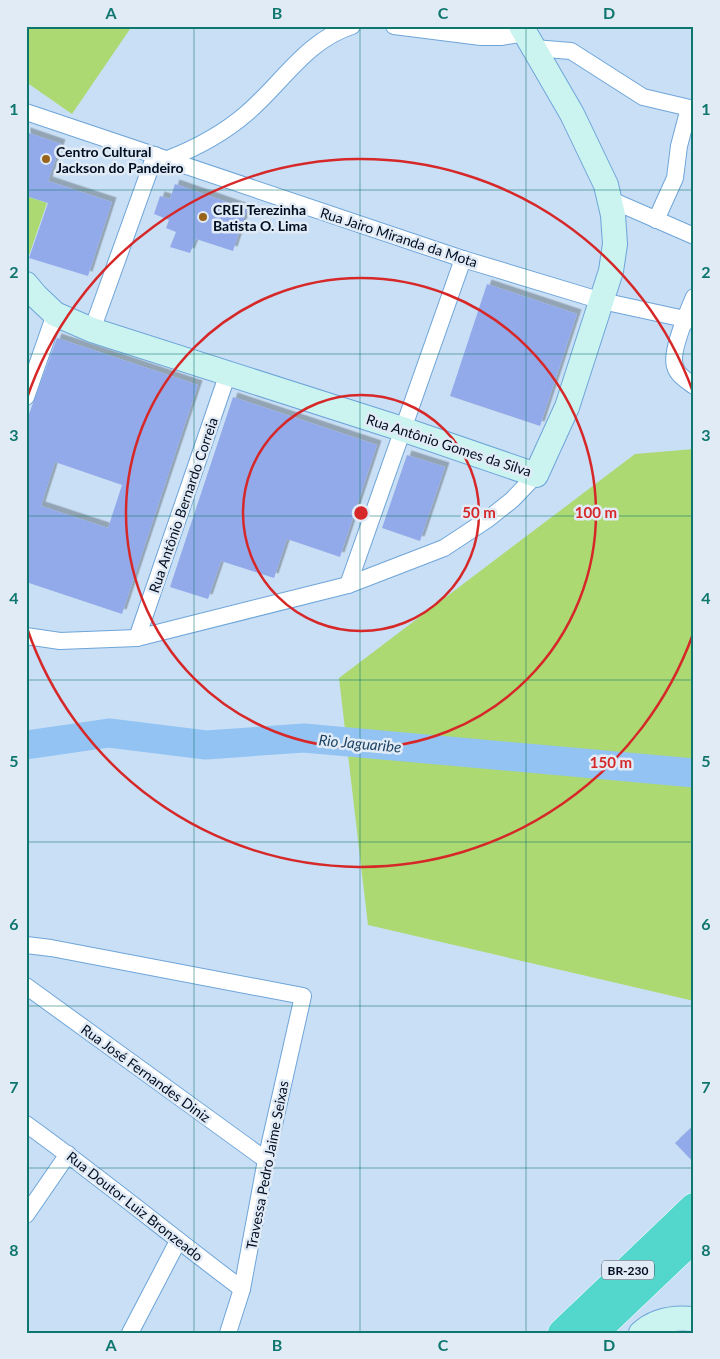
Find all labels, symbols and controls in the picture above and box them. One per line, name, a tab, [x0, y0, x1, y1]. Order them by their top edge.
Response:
text: A	[104, 3, 117, 22]
text: B	[272, 3, 282, 22]
text: C	[438, 3, 449, 22]
text: D	[603, 3, 615, 22]
text: 1	[9, 99, 19, 118]
text: 1	[701, 99, 711, 118]
place label: Centro Cultural Jackson do Pandeiro	[56, 143, 183, 176]
marker: Centro Cultural Jackson do Pandeiro	[40, 153, 52, 165]
place label: CREI Terezinha Batista O. Lima	[213, 201, 307, 234]
street label: Rua Jairo Miranda da Mota	[318, 204, 480, 270]
marker: CREI Terezinha Batista O. Lima	[197, 211, 209, 223]
text: 2	[9, 262, 19, 281]
text: 2	[701, 262, 711, 281]
street label: Rua Antônio Gomes da Silva	[364, 410, 534, 480]
street label: Rua Antônio Bernardo Correia	[145, 415, 221, 595]
text: 3	[9, 425, 19, 444]
text: 3	[701, 425, 711, 444]
text: 50 m	[462, 503, 496, 521]
text: 100 m	[575, 503, 617, 521]
centre of rings	[352, 504, 370, 522]
text: 4	[9, 588, 19, 607]
text: 4	[701, 588, 711, 607]
water label: Rio Jaguaribe	[318, 730, 402, 756]
text: 5	[9, 751, 19, 770]
text: 5	[701, 751, 711, 770]
text: 150 m	[590, 753, 632, 771]
text: 6	[9, 914, 19, 933]
text: 6	[701, 914, 711, 933]
street label: Rua José Fernandes Diniz	[78, 1020, 214, 1126]
text: 7	[9, 1077, 19, 1096]
text: 7	[701, 1077, 711, 1096]
street label: Travessa Pedro Jaime Seixas	[242, 1079, 292, 1251]
street label: Rua Doutor Luiz Bronzeado	[64, 1148, 207, 1264]
text: 8	[9, 1240, 19, 1259]
text: 8	[701, 1240, 711, 1259]
road number: BR-230	[602, 1260, 654, 1280]
text: A	[104, 1335, 117, 1354]
text: B	[272, 1335, 282, 1354]
text: C	[438, 1335, 449, 1354]
text: D	[603, 1335, 615, 1354]

